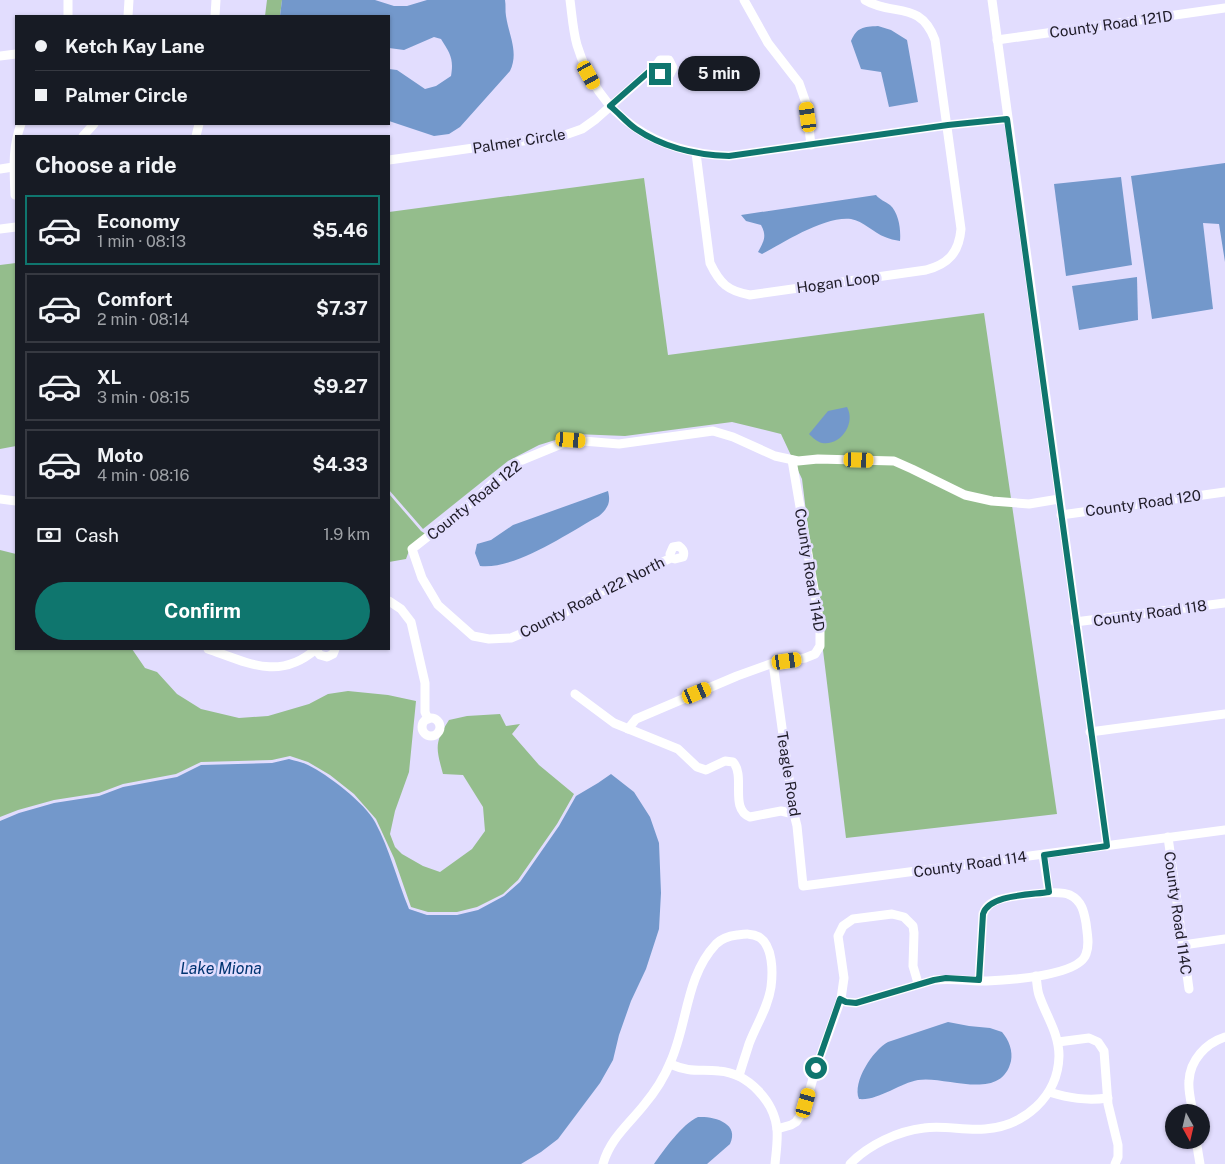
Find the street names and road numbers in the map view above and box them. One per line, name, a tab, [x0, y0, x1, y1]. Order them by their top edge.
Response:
street label: County Road 121D	[1048, 7, 1174, 41]
street label: Palmer Circle	[471, 125, 567, 157]
street label: Hogan Loop	[795, 268, 881, 296]
street label: County Road 122	[423, 457, 525, 543]
street label: County Road 120	[1084, 486, 1202, 520]
street label: County Road 114D	[792, 507, 828, 633]
street label: County Road 122 North	[517, 553, 667, 641]
street label: County Road 118	[1092, 597, 1208, 629]
street label: Teagle Road	[774, 730, 804, 818]
street label: County Road 114	[912, 848, 1028, 880]
street label: County Road 114C	[1161, 850, 1195, 976]

